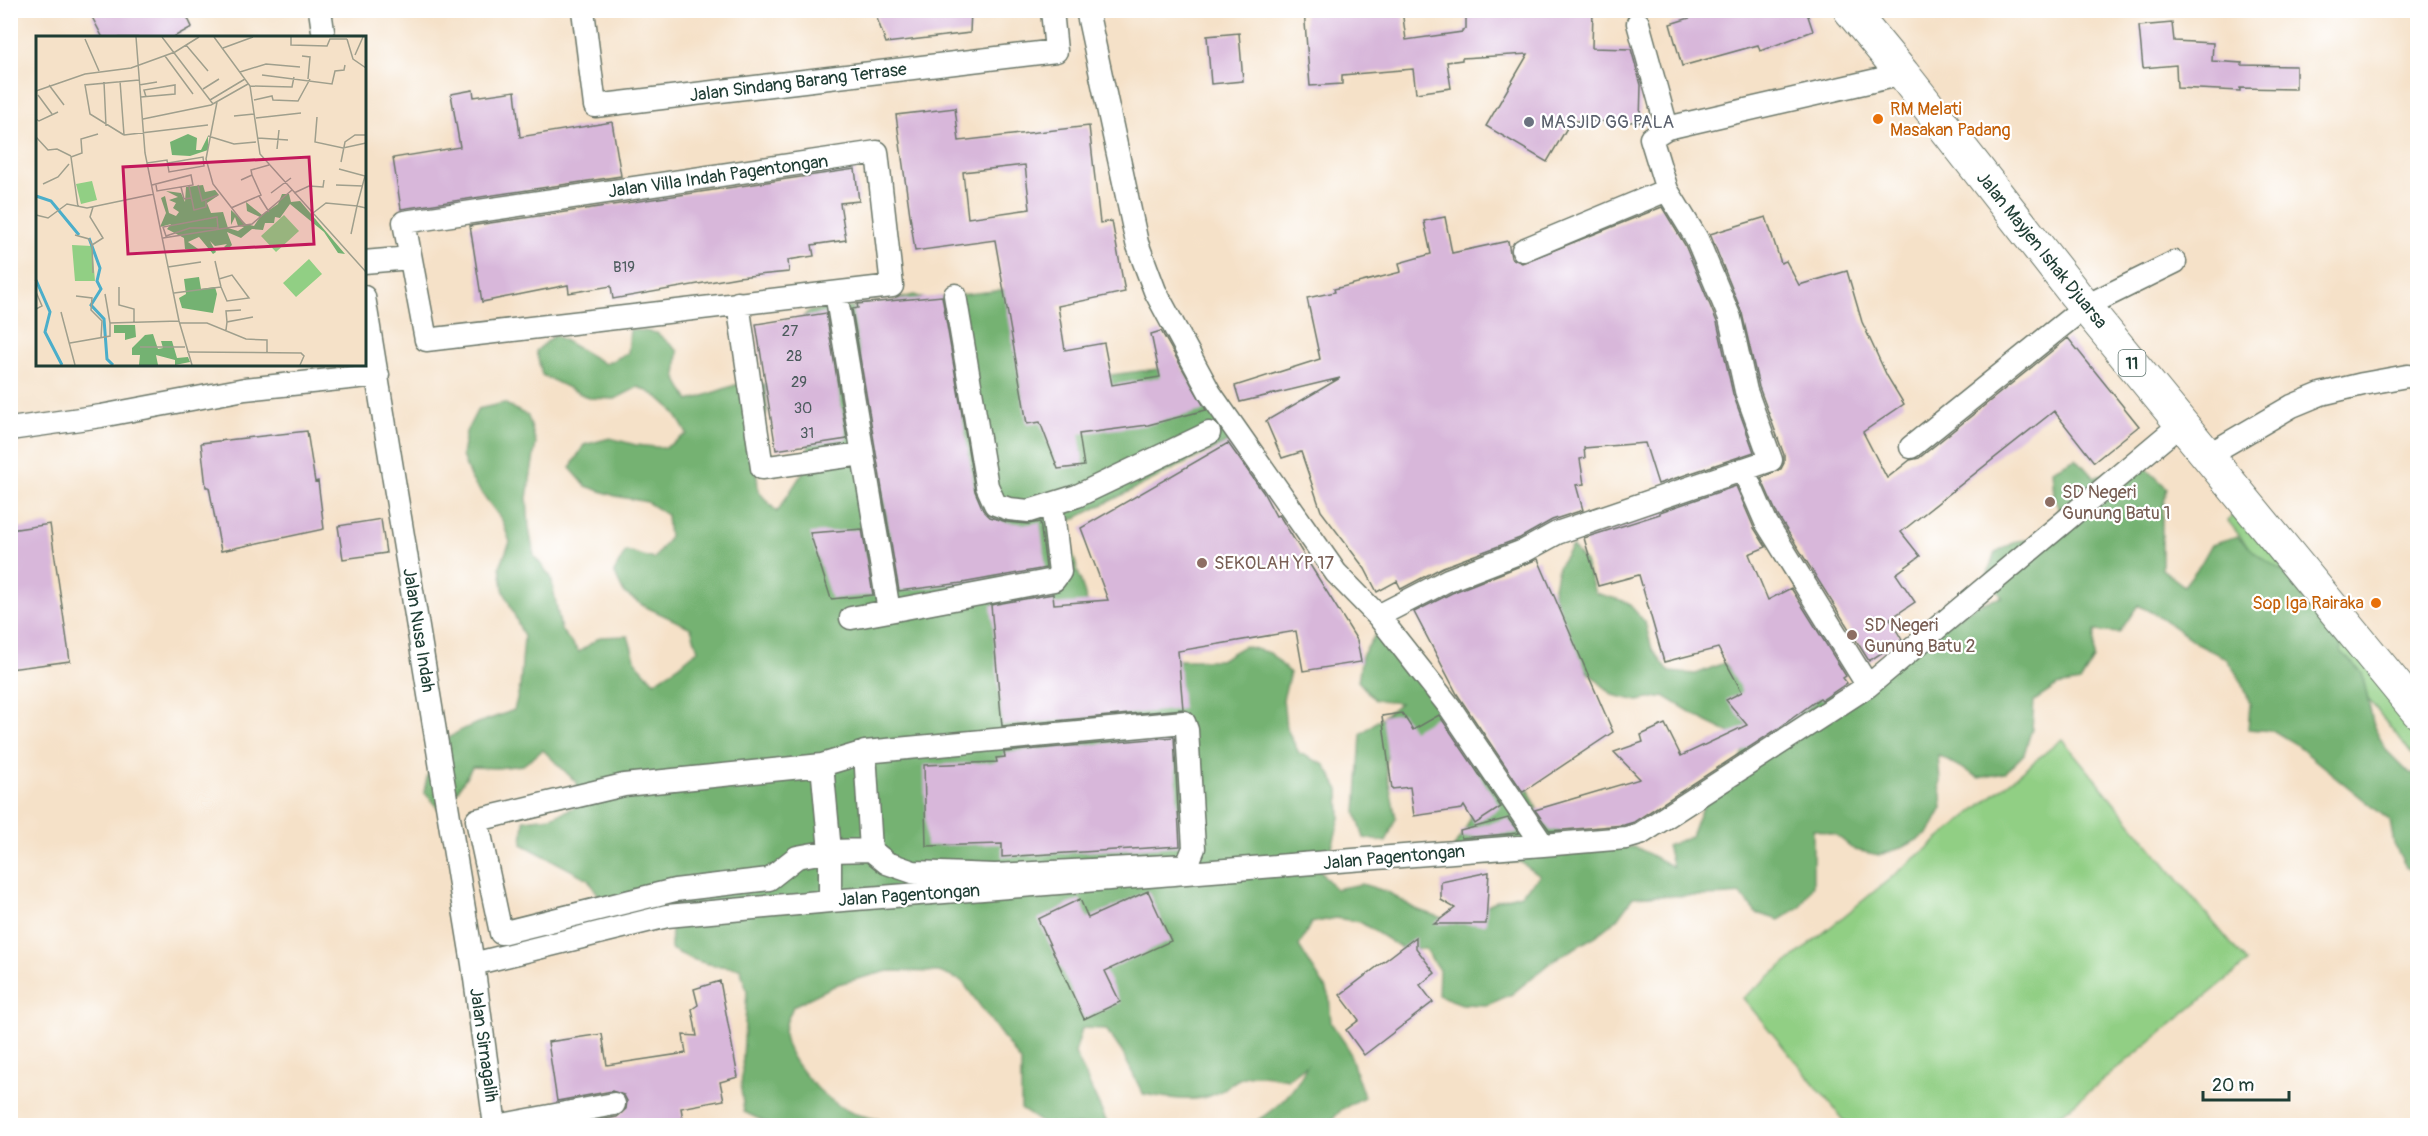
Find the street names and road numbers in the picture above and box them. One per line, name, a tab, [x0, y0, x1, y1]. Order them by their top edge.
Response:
street label: Jalan Sindang Barang Terrase	[688, 58, 908, 107]
street label: Jalan Villa Indah Pagentongan	[607, 150, 830, 203]
street label: Jalan Mayjen Ishak Djuarsa	[1971, 167, 2112, 334]
road number: 11	[2118, 350, 2146, 376]
street label: Jalan Nusa Indah	[397, 566, 440, 694]
street label: Jalan Pagentongan	[1322, 840, 1466, 875]
street label: Jalan Pagentongan	[837, 879, 981, 912]
street label: Jalan Sirnagalih	[464, 986, 503, 1104]

